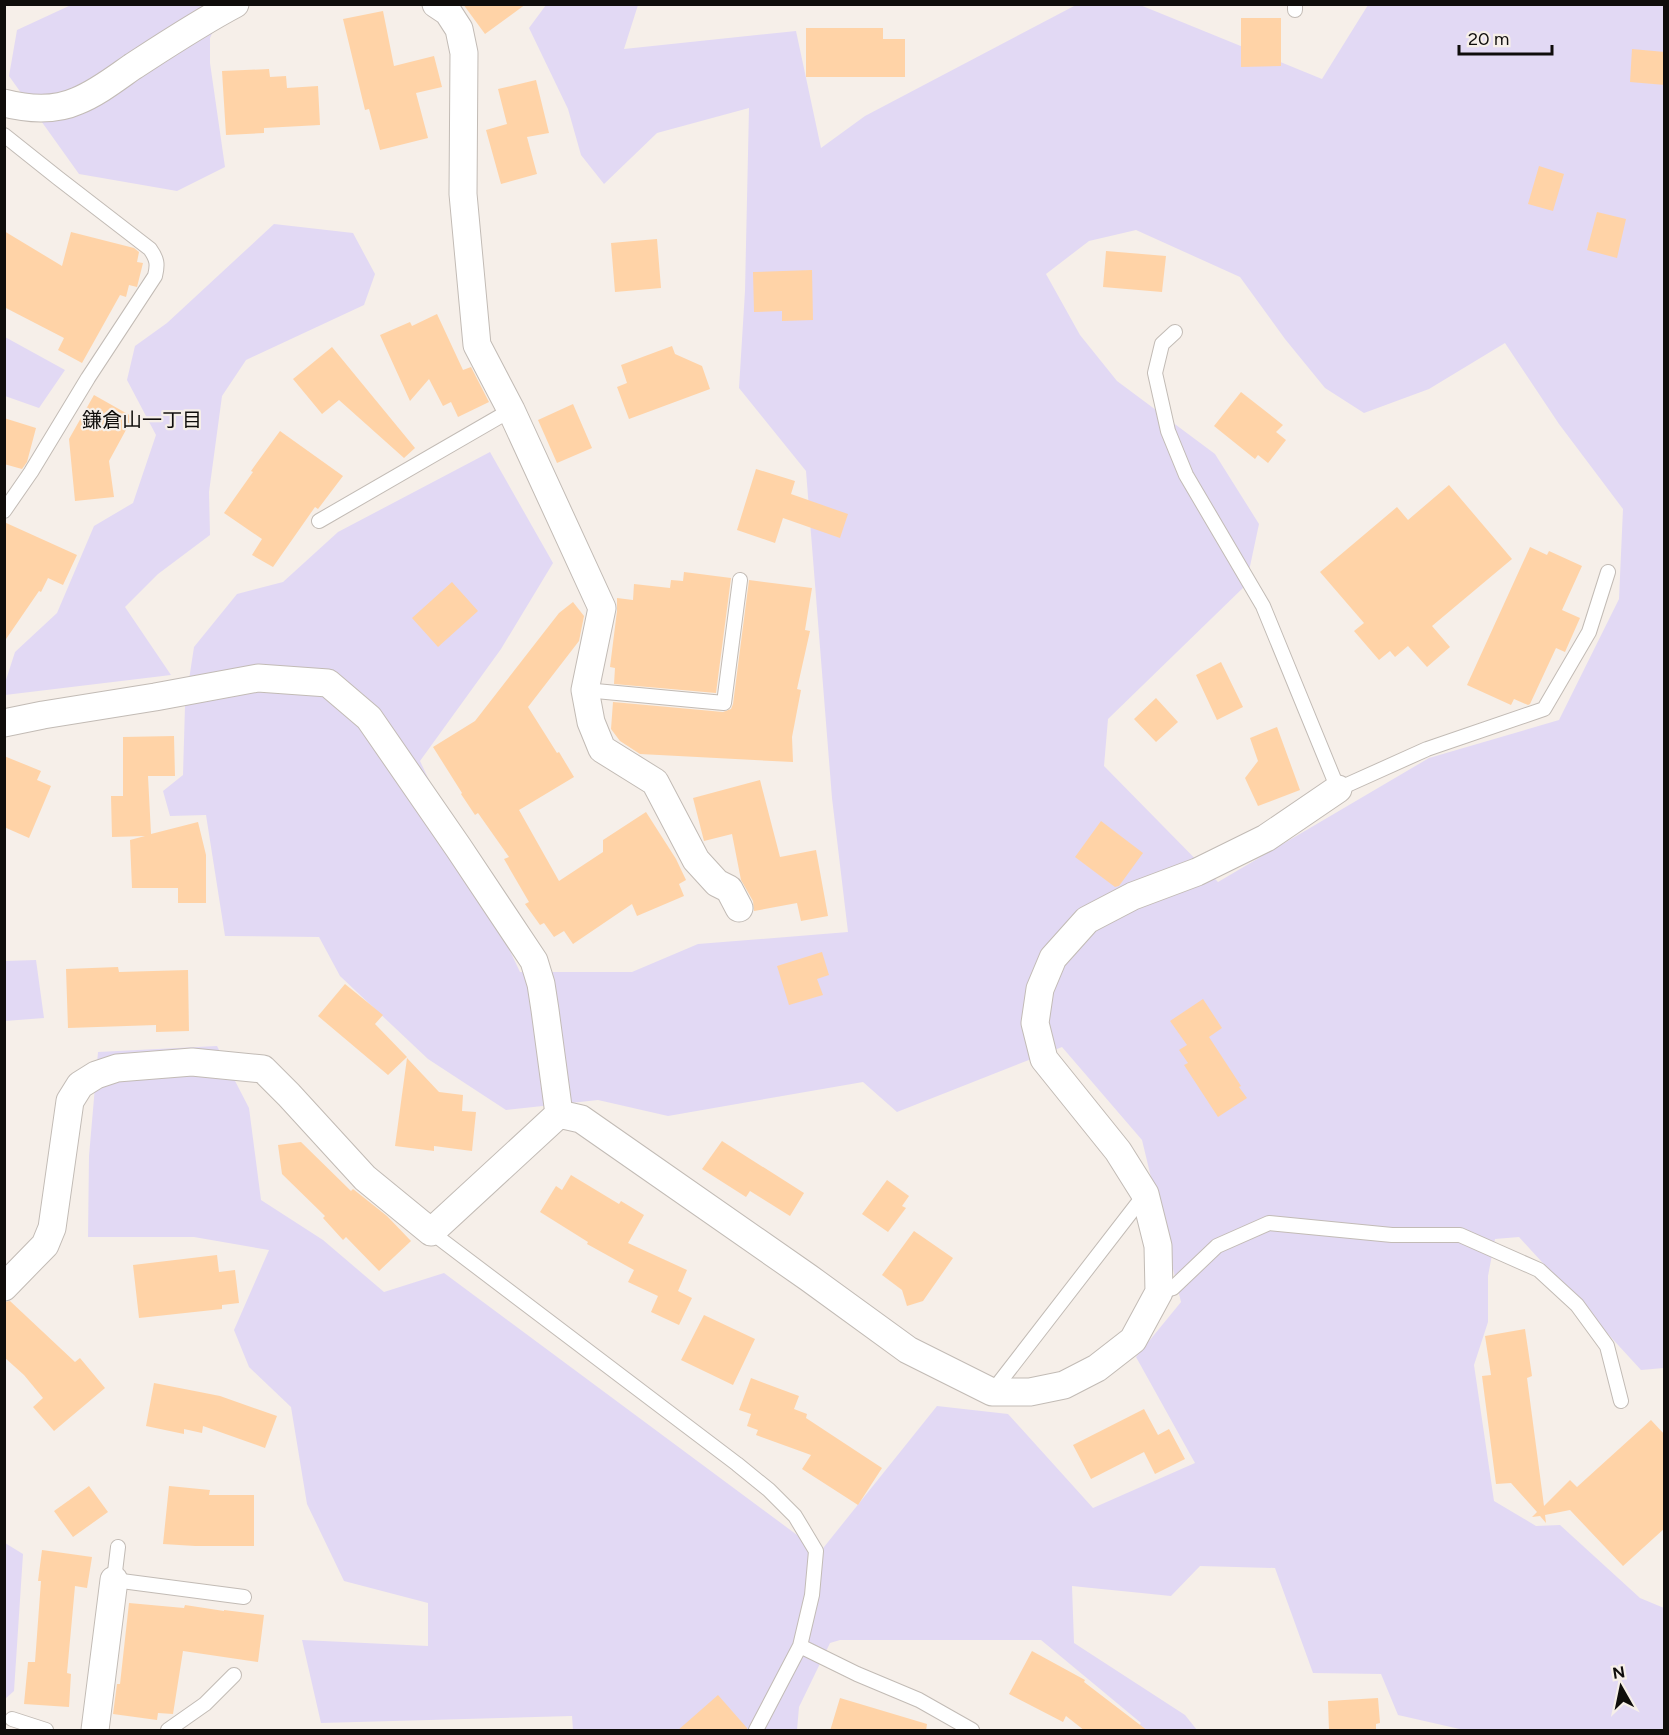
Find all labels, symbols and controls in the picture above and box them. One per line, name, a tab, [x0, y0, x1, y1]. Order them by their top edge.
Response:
scale bar	[1459, 18, 1552, 56]
text: 20 m	[1468, 28, 1509, 50]
district label: 鎌倉山一丁目	[82, 408, 202, 432]
north arrow	[1591, 1657, 1651, 1717]
text: N	[1611, 1662, 1626, 1683]

